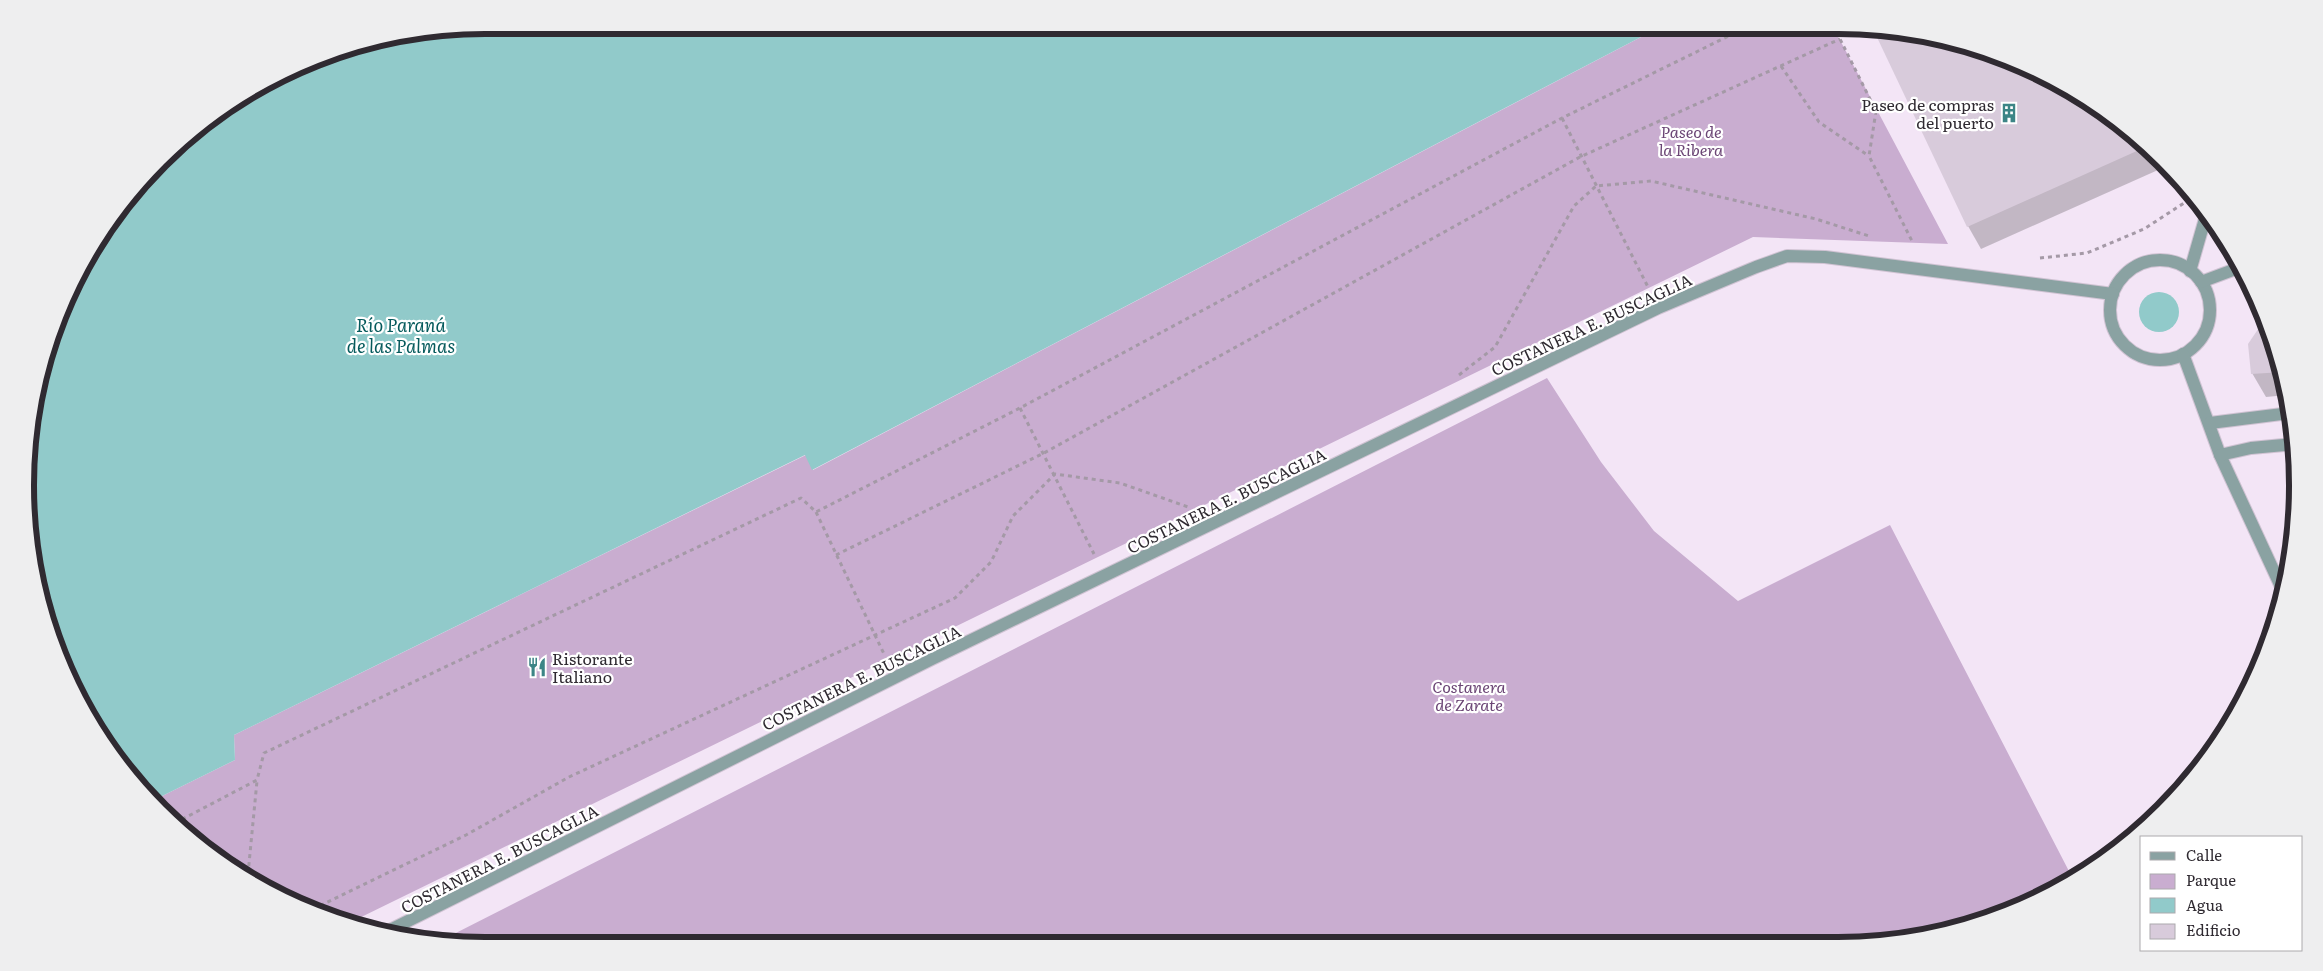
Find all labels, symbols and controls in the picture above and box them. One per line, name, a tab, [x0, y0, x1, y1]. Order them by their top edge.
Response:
place label: Paseo de compras del puerto	[1861, 92, 1994, 134]
building icon: Paseo de compras del puerto	[1998, 102, 2020, 124]
park label: Paseo de la Ribera	[1659, 119, 1724, 161]
street label: COSTANERA E. BUSCAGLIA	[1487, 267, 1695, 381]
water label: Río Paraná de las Palmas	[347, 311, 455, 359]
street label: COSTANERA E. BUSCAGLIA	[1122, 441, 1330, 559]
street label: COSTANERA E. BUSCAGLIA	[757, 618, 965, 736]
place label: Ristorante Italiano	[552, 646, 632, 688]
restaurant icon: Ristorante Italiano	[526, 656, 548, 678]
park label: Costanera de Zarate	[1432, 674, 1507, 716]
street label: COSTANERA E. BUSCAGLIA	[396, 798, 602, 918]
legend	[2140, 836, 2303, 951]
text: Calle	[2186, 843, 2222, 866]
text: Parque	[2186, 868, 2236, 891]
text: Agua	[2186, 893, 2224, 916]
text: Edificio	[2186, 918, 2241, 941]

